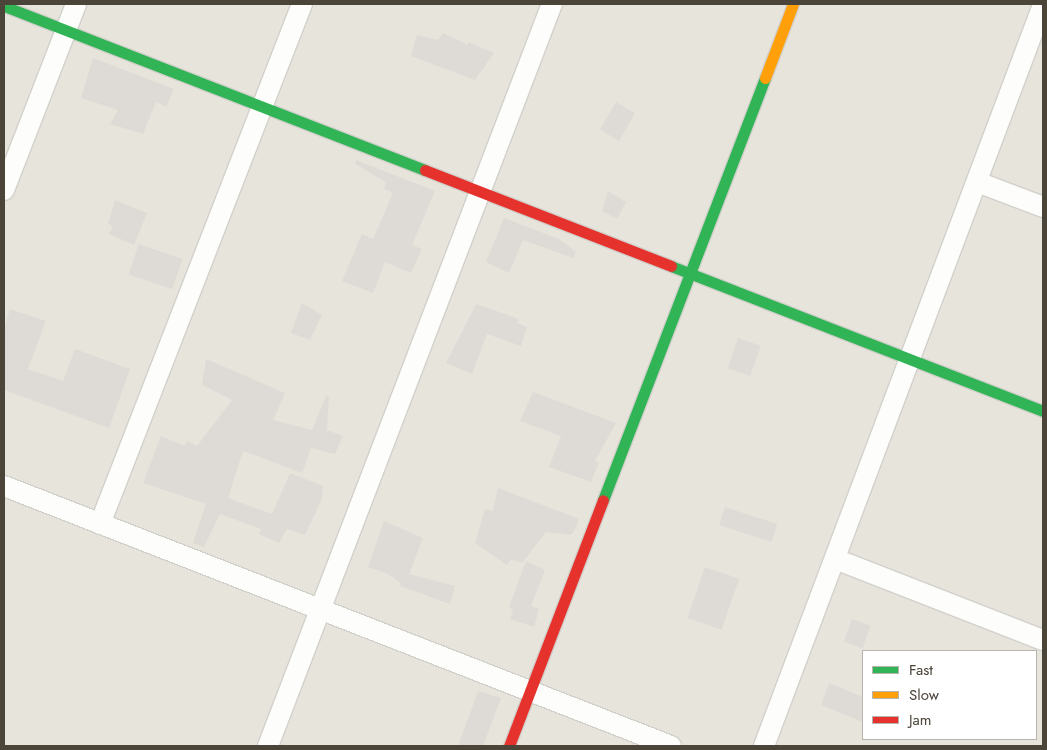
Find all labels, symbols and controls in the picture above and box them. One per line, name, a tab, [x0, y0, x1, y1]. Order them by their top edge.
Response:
legend	[862, 650, 1037, 740]
text: Fast	[909, 659, 933, 681]
text: Slow	[909, 684, 939, 706]
text: Jam	[909, 709, 932, 731]

